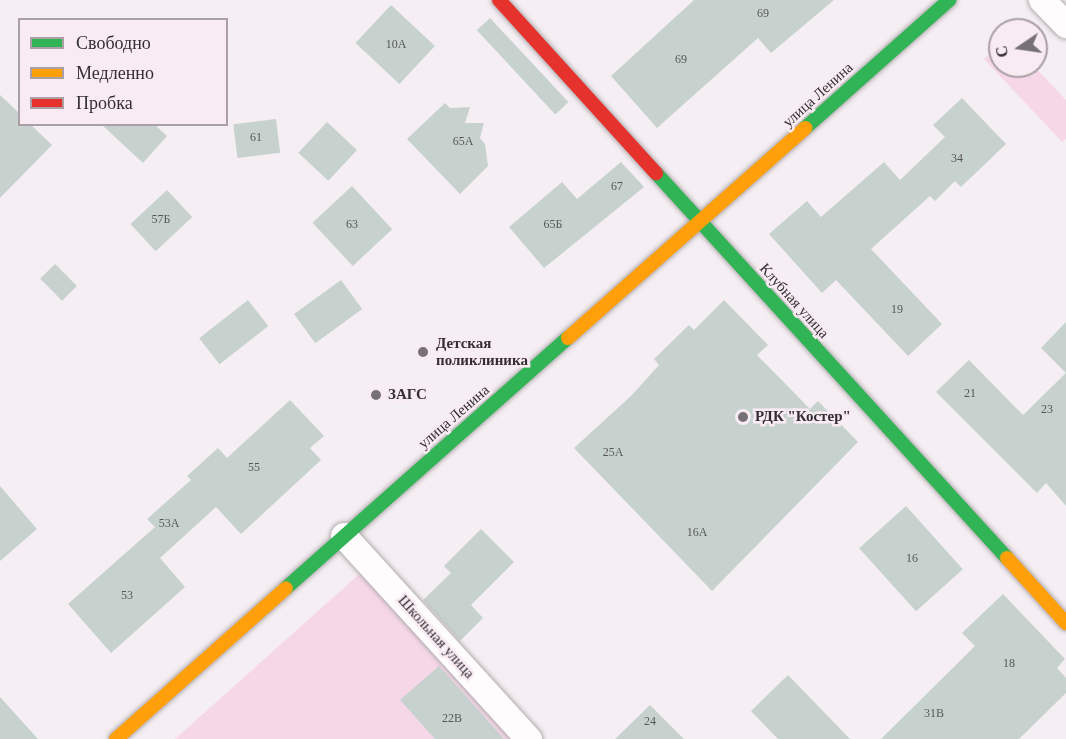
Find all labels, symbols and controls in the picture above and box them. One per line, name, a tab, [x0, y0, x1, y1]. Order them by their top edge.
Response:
house number: 69	[757, 7, 769, 21]
legend	[18, 18, 228, 126]
north arrow	[988, 18, 1048, 78]
text: Свободно	[76, 33, 151, 53]
house number: 10А	[386, 38, 406, 52]
text: С	[992, 44, 1012, 59]
house number: 69	[675, 53, 687, 67]
street label: улица Ленина	[779, 59, 857, 131]
text: Медленно	[76, 63, 154, 83]
text: Пробка	[76, 93, 133, 113]
house number: 61	[250, 131, 262, 145]
house number: 65А	[453, 135, 473, 149]
house number: 34	[951, 152, 963, 166]
house number: 67	[611, 180, 623, 194]
house number: 57Б	[152, 213, 170, 227]
house number: 63	[346, 218, 358, 232]
house number: 65Б	[544, 218, 562, 232]
street label: Клубная улица	[756, 260, 832, 342]
house number: 19	[891, 303, 903, 317]
place label: Детская поликлиника	[436, 334, 528, 369]
marker: Детская поликлиника	[414, 343, 432, 361]
street label: улица Ленина	[415, 381, 493, 453]
place label: ЗАГС	[388, 386, 427, 404]
house number: 21	[964, 387, 976, 401]
marker: ЗАГС	[369, 388, 383, 402]
house number: 23	[1041, 403, 1053, 417]
place label: РДК "Костер"	[755, 408, 851, 426]
marker: РДК "Костер"	[736, 410, 750, 424]
house number: 25А	[603, 446, 623, 460]
house number: 55	[248, 461, 260, 475]
house number: 53А	[159, 517, 179, 531]
house number: 16А	[687, 526, 707, 540]
house number: 16	[906, 552, 918, 566]
house number: 53	[121, 589, 133, 603]
street label: Школьная улица	[394, 592, 478, 682]
house number: 18	[1003, 657, 1015, 671]
house number: 31В	[924, 707, 944, 721]
house number: 22В	[442, 712, 462, 726]
house number: 24	[644, 715, 656, 729]

